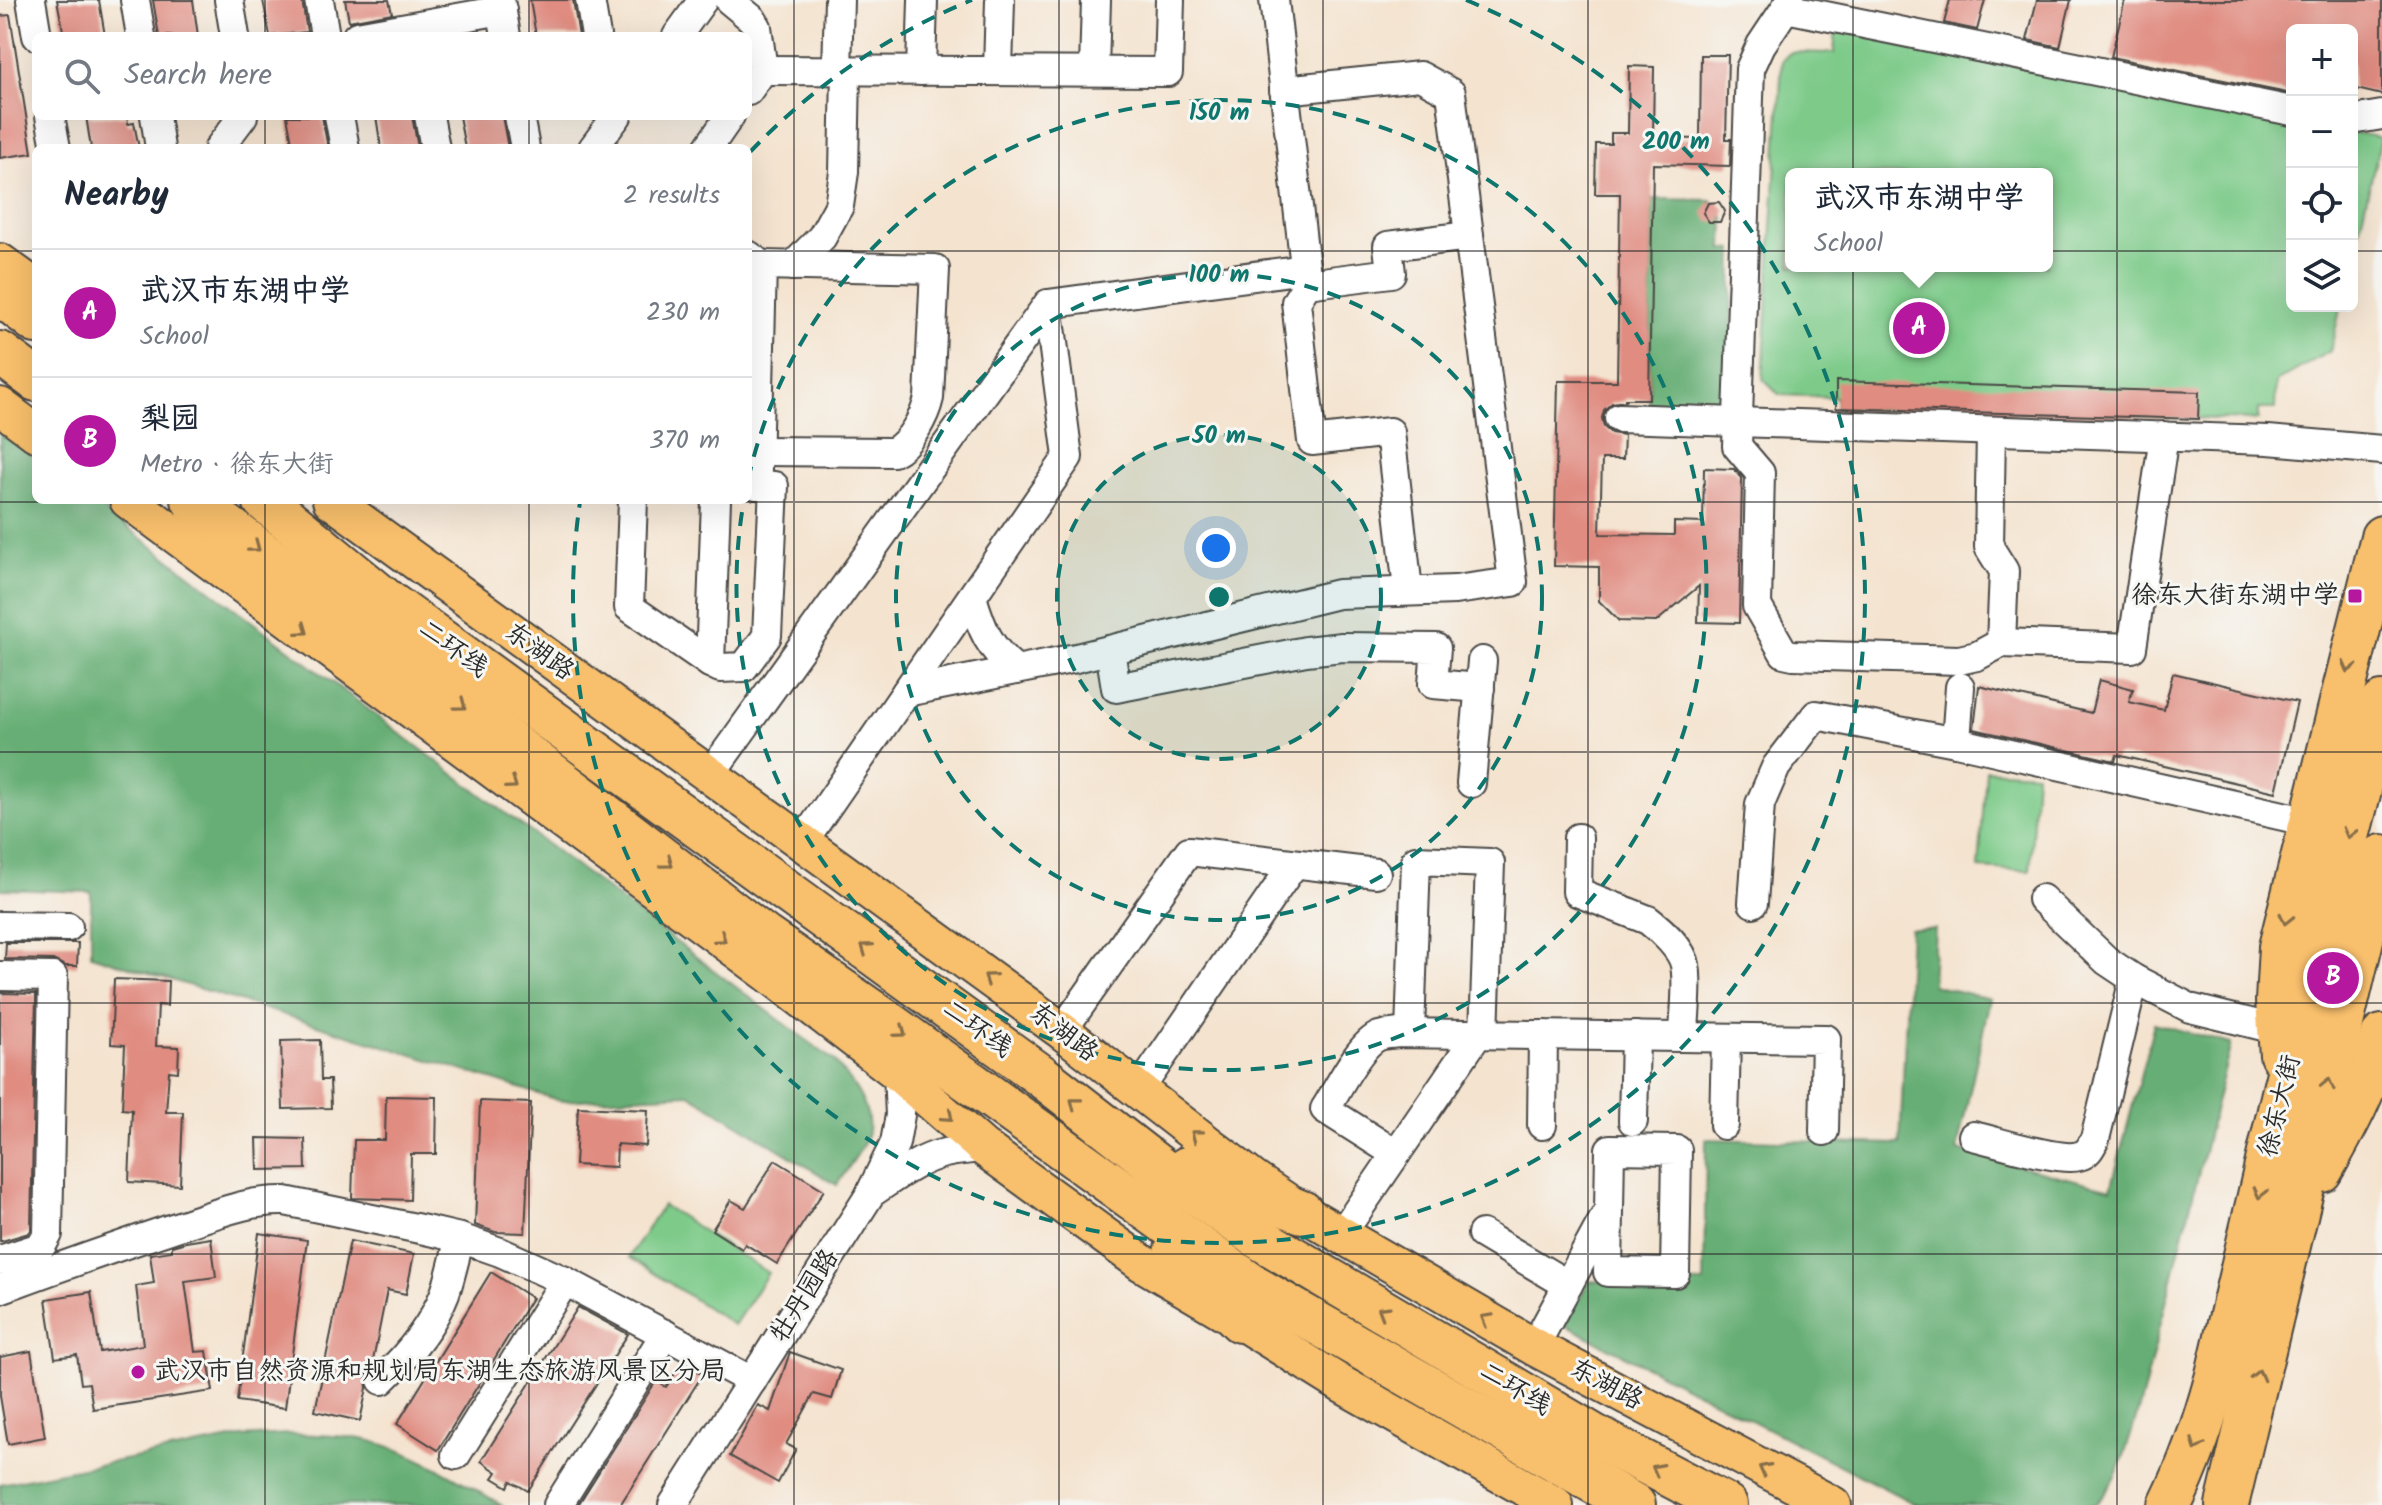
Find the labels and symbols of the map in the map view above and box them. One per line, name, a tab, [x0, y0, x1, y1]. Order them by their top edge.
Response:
text: 150 m	[1189, 94, 1249, 133]
text: 200 m	[1642, 123, 1710, 162]
text: 100 m	[1189, 256, 1249, 295]
pin: A	[1893, 298, 1945, 358]
text: 50 m	[1191, 417, 1246, 456]
your location	[1196, 528, 1236, 568]
one-way arrow	[246, 538, 261, 552]
place label: 徐东大街东湖中学	[2131, 575, 2339, 617]
centre of rings	[1205, 583, 1233, 611]
marker: 徐东大街东湖中学	[2346, 587, 2364, 605]
street label: 二环线	[409, 609, 497, 689]
street label: 东湖路	[495, 612, 583, 692]
one-way arrow	[294, 620, 309, 634]
one-way arrow	[2342, 659, 2359, 673]
one-way arrow	[452, 696, 467, 710]
one-way arrow	[504, 774, 518, 789]
one-way arrow	[2341, 825, 2358, 839]
one-way arrow	[659, 853, 674, 867]
one-way arrow	[2278, 912, 2295, 925]
one-way arrow	[713, 929, 727, 943]
one-way arrow	[860, 944, 875, 958]
pin: B	[2307, 948, 2359, 1008]
one-way arrow	[983, 974, 997, 988]
street label: 二环线	[933, 989, 1021, 1069]
street label: 东湖路	[1019, 993, 1107, 1073]
one-way arrow	[893, 1022, 907, 1036]
street label: 徐东大街	[2247, 1050, 2313, 1162]
one-way arrow	[2319, 1078, 2336, 1091]
one-way arrow	[1070, 1098, 1084, 1113]
one-way arrow	[939, 1106, 953, 1121]
one-way arrow	[1190, 1130, 1205, 1144]
one-way arrow	[2252, 1185, 2269, 1199]
street label: 牡丹园路	[760, 1241, 850, 1351]
one-way arrow	[1377, 1305, 1392, 1321]
one-way arrow	[1480, 1313, 1495, 1329]
street label: 东湖路	[1562, 1348, 1650, 1422]
place label: 武汉市自然资源和规划局东湖生态旅游风景区分局	[154, 1351, 726, 1393]
street label: 二环线	[1471, 1351, 1559, 1427]
marker: 武汉市自然资源和规划局东湖生态旅游风景区分局	[129, 1363, 147, 1381]
one-way arrow	[2249, 1368, 2266, 1382]
one-way arrow	[2190, 1437, 2207, 1451]
one-way arrow	[1650, 1463, 1665, 1478]
one-way arrow	[1758, 1463, 1773, 1478]

